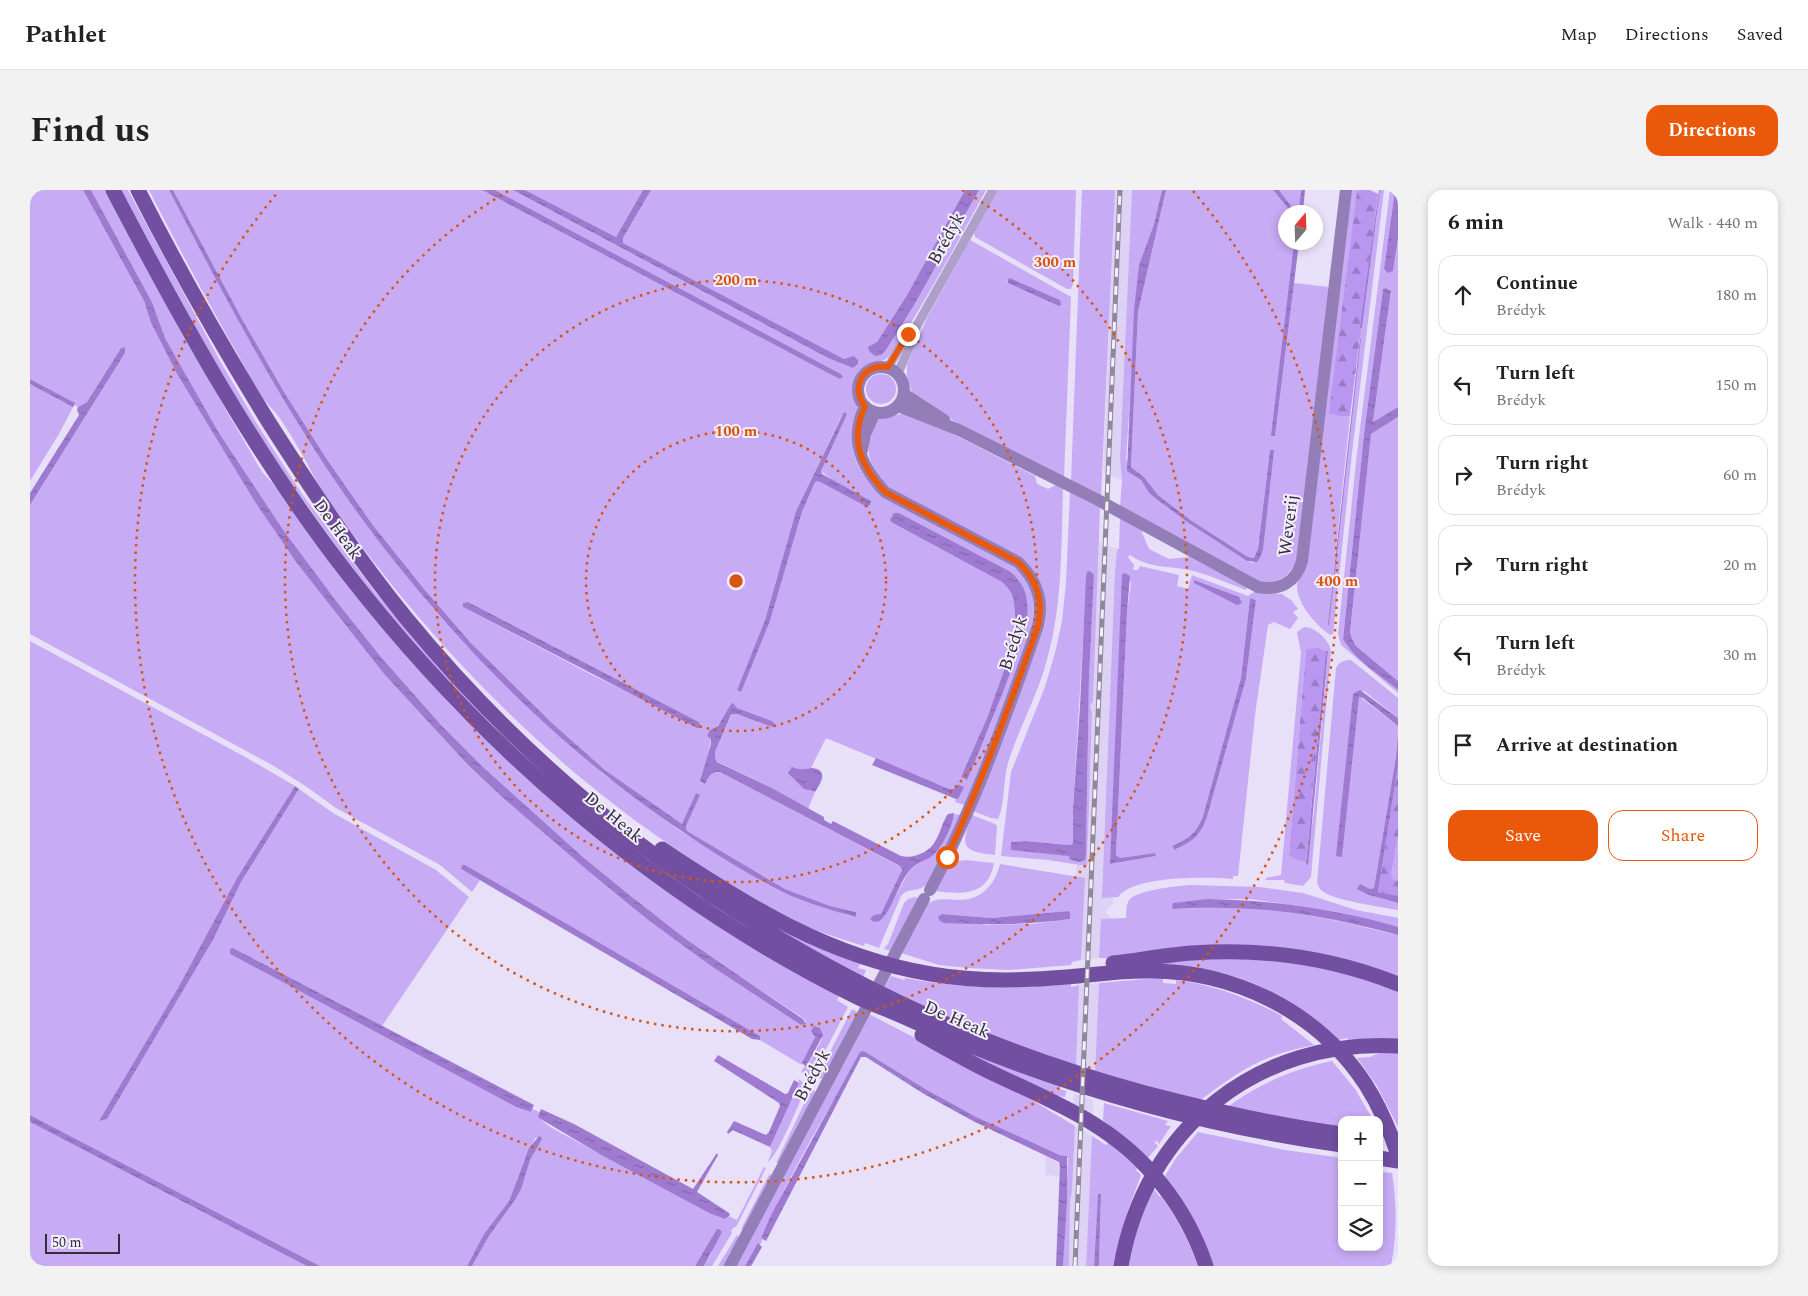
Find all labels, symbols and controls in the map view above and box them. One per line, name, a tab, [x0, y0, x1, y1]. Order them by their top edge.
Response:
text: Pathlet	[25, 17, 107, 53]
text: Map	[1561, 21, 1597, 48]
text: Directions	[1625, 21, 1709, 48]
text: Saved	[1737, 21, 1783, 48]
text: Find us	[30, 104, 150, 157]
button: Directions	[1646, 105, 1778, 156]
north arrow	[1278, 205, 1323, 250]
street label: Brédyk	[921, 207, 972, 269]
text: 6 min	[1448, 207, 1504, 239]
text: Walk · 440 m	[1667, 211, 1758, 235]
text: 300 m	[1034, 251, 1077, 274]
text: 200 m	[715, 269, 758, 292]
text: Continue	[1496, 269, 1578, 298]
icon: ahead	[1449, 281, 1477, 309]
text: 180 m	[1715, 283, 1757, 307]
text: Brédyk	[1496, 298, 1546, 322]
route end	[897, 323, 920, 346]
text: Turn left	[1496, 359, 1575, 388]
icon: left	[1449, 371, 1477, 399]
text: 150 m	[1715, 373, 1757, 397]
text: Brédyk	[1496, 388, 1546, 412]
text: 100 m	[715, 420, 758, 443]
text: Turn right	[1496, 449, 1589, 478]
icon: right	[1449, 461, 1477, 489]
text: 60 m	[1723, 463, 1757, 487]
text: Brédyk	[1496, 478, 1546, 502]
street label: De Heak	[306, 493, 369, 565]
street label: Weverij	[1271, 493, 1306, 557]
icon: right	[1449, 551, 1477, 579]
text: Turn right	[1496, 551, 1589, 580]
text: 20 m	[1723, 553, 1757, 577]
text: 400 m	[1316, 570, 1359, 593]
centre of rings	[727, 572, 745, 590]
street label: Brédyk	[992, 612, 1035, 674]
text: Turn left	[1496, 629, 1575, 658]
icon: left	[1449, 641, 1477, 669]
text: 30 m	[1723, 643, 1757, 667]
text: Brédyk	[1496, 658, 1546, 682]
icon: arrive	[1449, 731, 1477, 759]
text: Arrive at destination	[1496, 731, 1678, 760]
street label: De Heak	[578, 785, 649, 850]
button: Save	[1448, 810, 1598, 861]
button: Share	[1608, 810, 1758, 861]
route start	[936, 846, 959, 869]
street label: De Heak	[920, 993, 994, 1045]
street label: Brédyk	[787, 1044, 838, 1106]
map controls	[1338, 1116, 1383, 1251]
button: +	[1338, 1116, 1383, 1161]
button: −	[1338, 1161, 1383, 1206]
button: layers	[1338, 1206, 1383, 1251]
scale bar	[45, 1231, 120, 1254]
text: 50 m	[52, 1232, 82, 1253]

